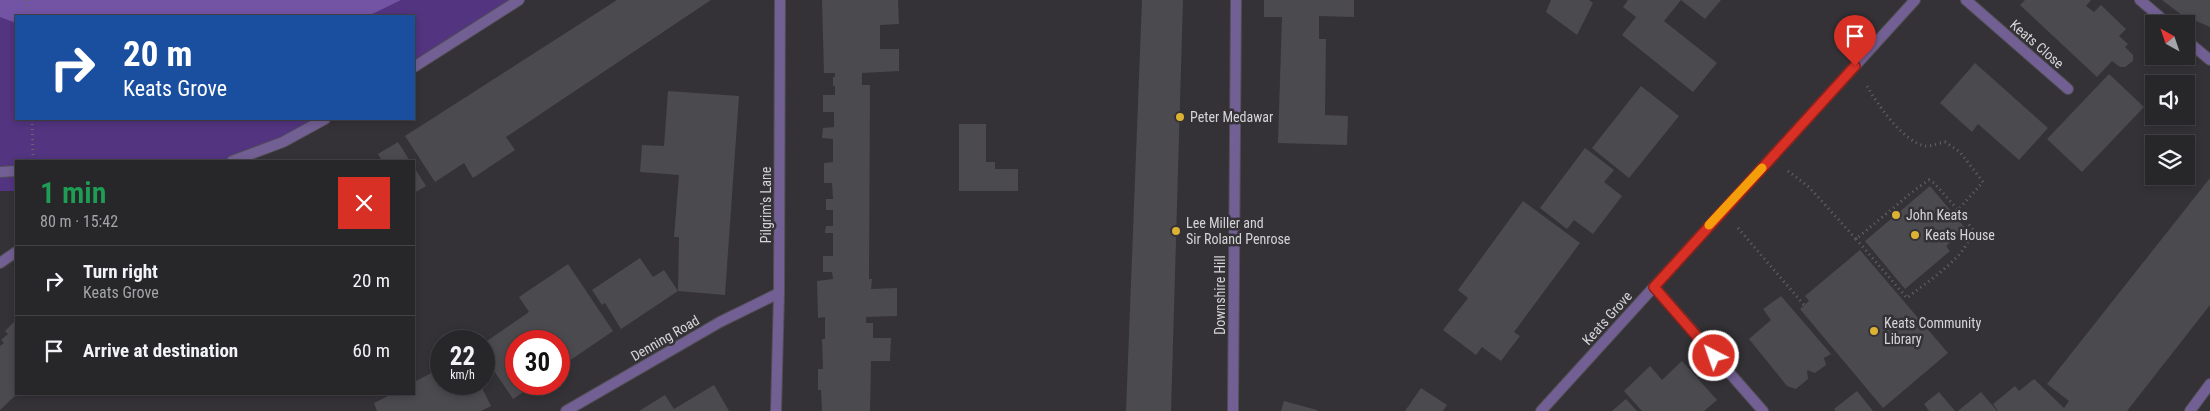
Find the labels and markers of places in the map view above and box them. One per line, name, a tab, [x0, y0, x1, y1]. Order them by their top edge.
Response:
pin	[1834, 15, 1876, 66]
place label: Peter Medawar	[1190, 109, 1273, 125]
marker: Peter Medawar	[1174, 111, 1186, 123]
place label: John Keats	[1906, 207, 1968, 223]
marker: John Keats	[1890, 209, 1902, 221]
place label: Lee Miller and Sir Roland Penrose	[1186, 215, 1291, 247]
marker: Lee Miller and Sir Roland Penrose	[1170, 225, 1182, 237]
place label: Keats House	[1925, 227, 1995, 243]
marker: Keats House	[1909, 229, 1921, 241]
place label: Keats Community Library	[1884, 315, 1981, 347]
marker: Keats Community Library	[1868, 325, 1880, 337]

